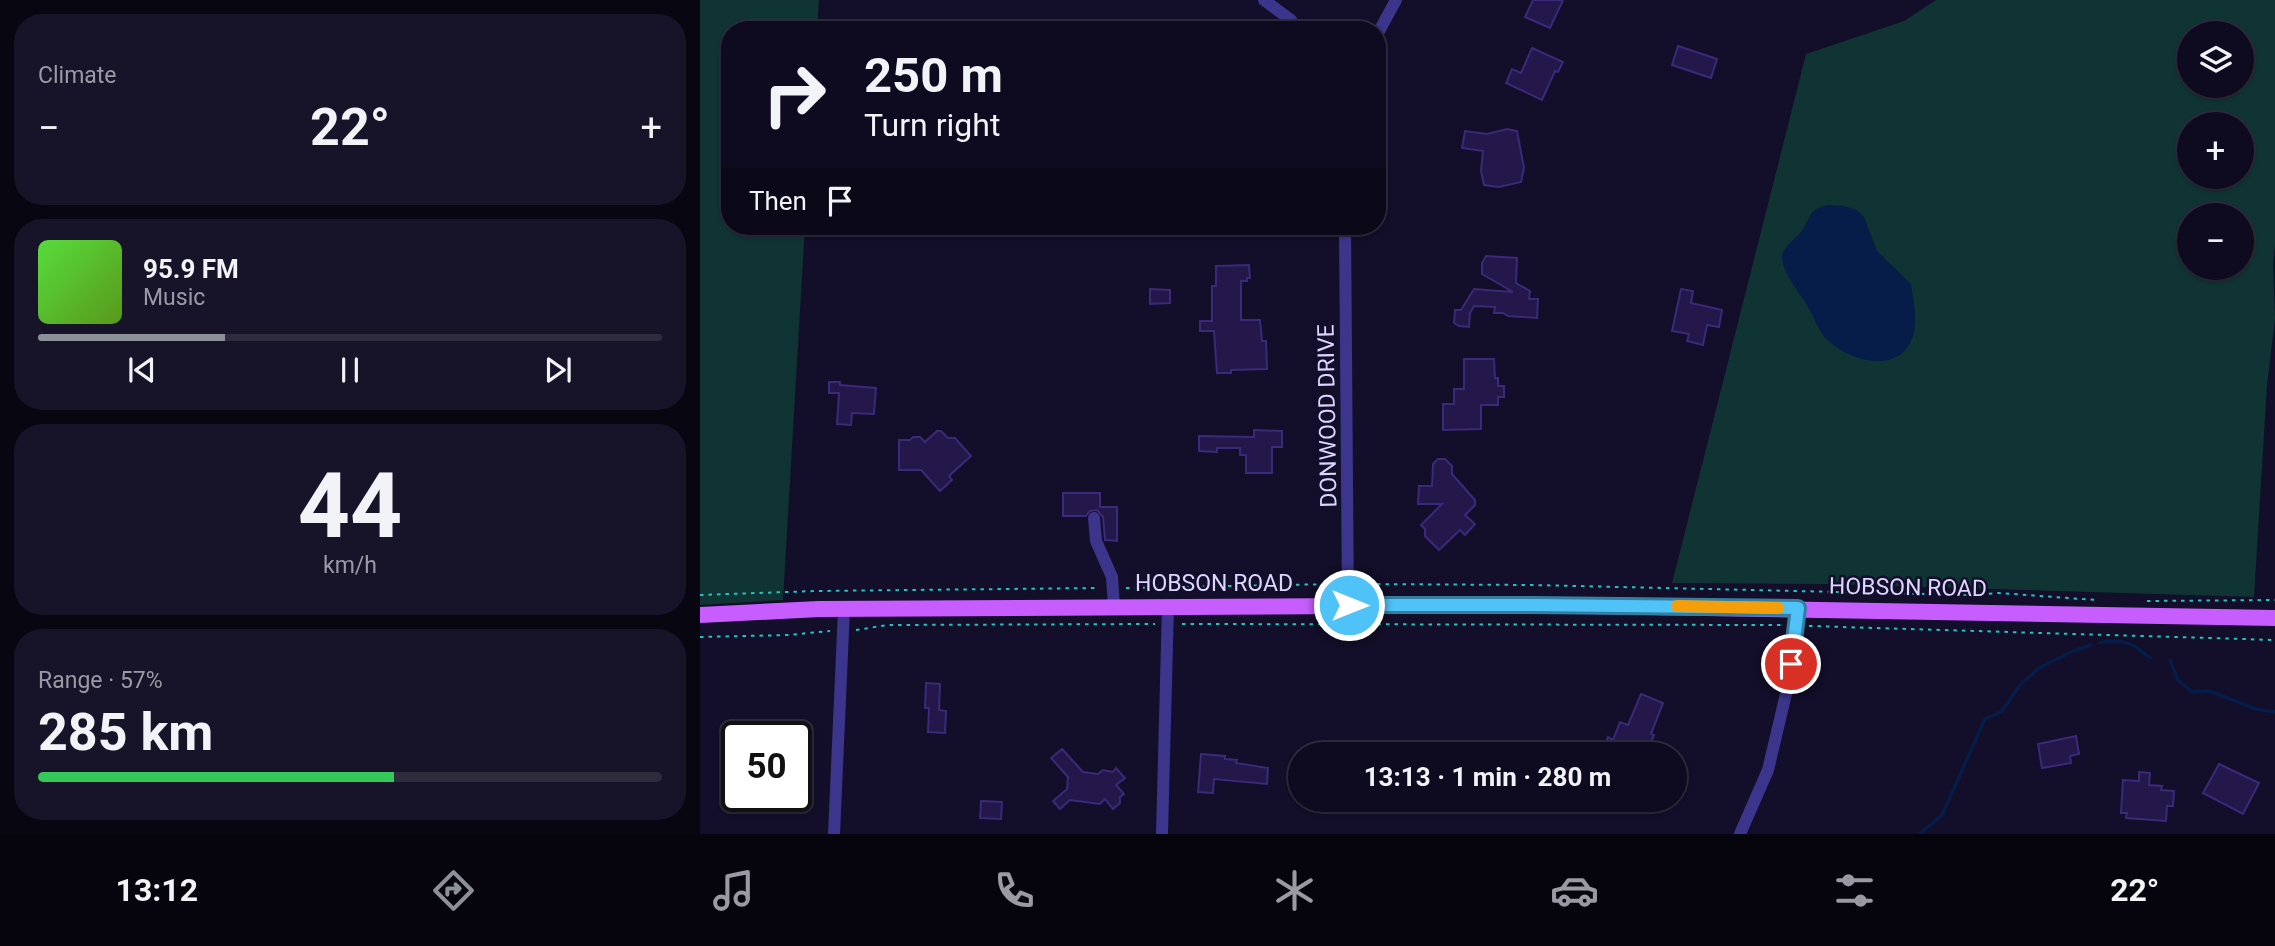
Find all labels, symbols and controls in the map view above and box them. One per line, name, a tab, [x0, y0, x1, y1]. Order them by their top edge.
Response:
map controls	[2177, 21, 2254, 280]
button: layers	[2177, 21, 2254, 98]
text: 250 m	[864, 47, 1003, 104]
icon: right	[749, 49, 840, 140]
text: Climate	[38, 62, 117, 89]
text: 22°	[310, 97, 390, 158]
text: −	[38, 106, 60, 150]
text: +	[640, 106, 662, 150]
text: Turn right	[864, 106, 1000, 144]
button: +	[2177, 112, 2254, 189]
icon: arrive	[821, 182, 859, 220]
text: Then	[749, 186, 807, 216]
button: −	[2177, 203, 2254, 280]
text: 95.9 FM	[143, 254, 239, 284]
text: Music	[143, 284, 205, 311]
street label: DONWOOD DRIVE	[1312, 324, 1343, 508]
icon: previous	[123, 351, 161, 389]
icon: pause	[331, 351, 369, 389]
icon: next	[539, 351, 577, 389]
text: 44	[298, 453, 402, 559]
text: km/h	[323, 552, 377, 579]
position arrow	[1312, 568, 1386, 642]
street label: HOBSON ROAD	[1135, 570, 1293, 597]
street label: HOBSON ROAD	[1829, 573, 1987, 602]
pin	[1761, 634, 1821, 694]
icon: arrive	[1772, 645, 1810, 683]
text: Range · 57%	[38, 667, 163, 694]
text: 285 km	[38, 702, 213, 763]
speed limit sign: 50	[721, 721, 812, 812]
text: 13:13 · 1 min · 280 m	[1364, 762, 1611, 792]
icon: directions	[429, 866, 478, 915]
icon: music	[709, 866, 758, 915]
icon: phone	[990, 866, 1039, 915]
icon: climate	[1270, 866, 1319, 915]
icon: car	[1550, 866, 1599, 915]
icon: filters	[1830, 866, 1879, 915]
text: 13:12	[116, 871, 198, 909]
text: 22°	[2110, 871, 2159, 909]

